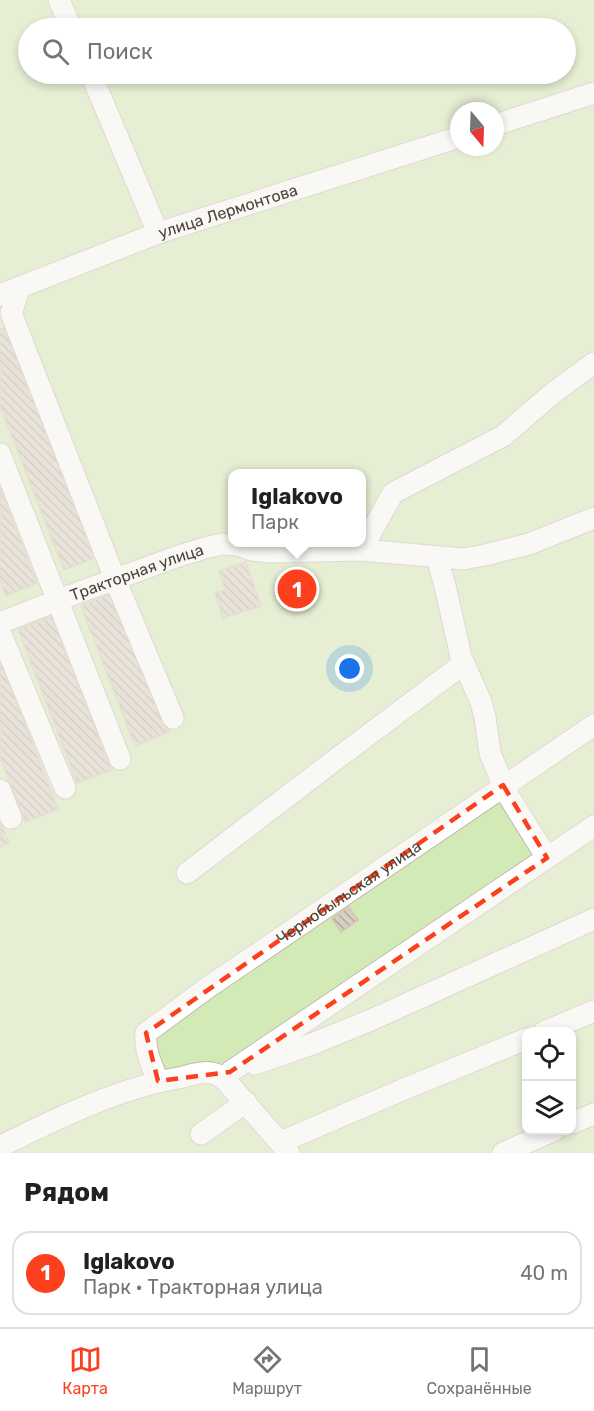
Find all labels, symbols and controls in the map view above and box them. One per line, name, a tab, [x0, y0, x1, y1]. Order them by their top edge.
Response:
search box	[18, 18, 576, 84]
icon: search	[39, 35, 72, 68]
text: Поиск	[87, 38, 153, 65]
north arrow	[450, 102, 504, 156]
street label: улица Лермонтова	[156, 180, 300, 242]
popup	[228, 469, 366, 547]
text: Iglakovo	[251, 483, 343, 510]
text: Парк	[251, 510, 299, 534]
street label: Тракторная улица	[67, 540, 206, 604]
pin: 1	[278, 566, 316, 612]
your location	[335, 654, 364, 683]
street label: Чернобыльская улица	[273, 836, 425, 948]
map controls	[522, 1027, 576, 1135]
button: locate	[522, 1027, 576, 1081]
button: layers	[522, 1081, 576, 1135]
text: Рядом	[24, 1177, 109, 1208]
text: Iglakovo	[83, 1248, 175, 1275]
text: 1	[41, 1261, 50, 1285]
text: 40 m	[520, 1261, 568, 1285]
text: Парк · Тракторная улица	[83, 1275, 323, 1299]
tab: Карта	[62, 1343, 108, 1398]
tab: Маршрут	[232, 1343, 302, 1398]
tab: Сохранённые	[426, 1343, 532, 1398]

